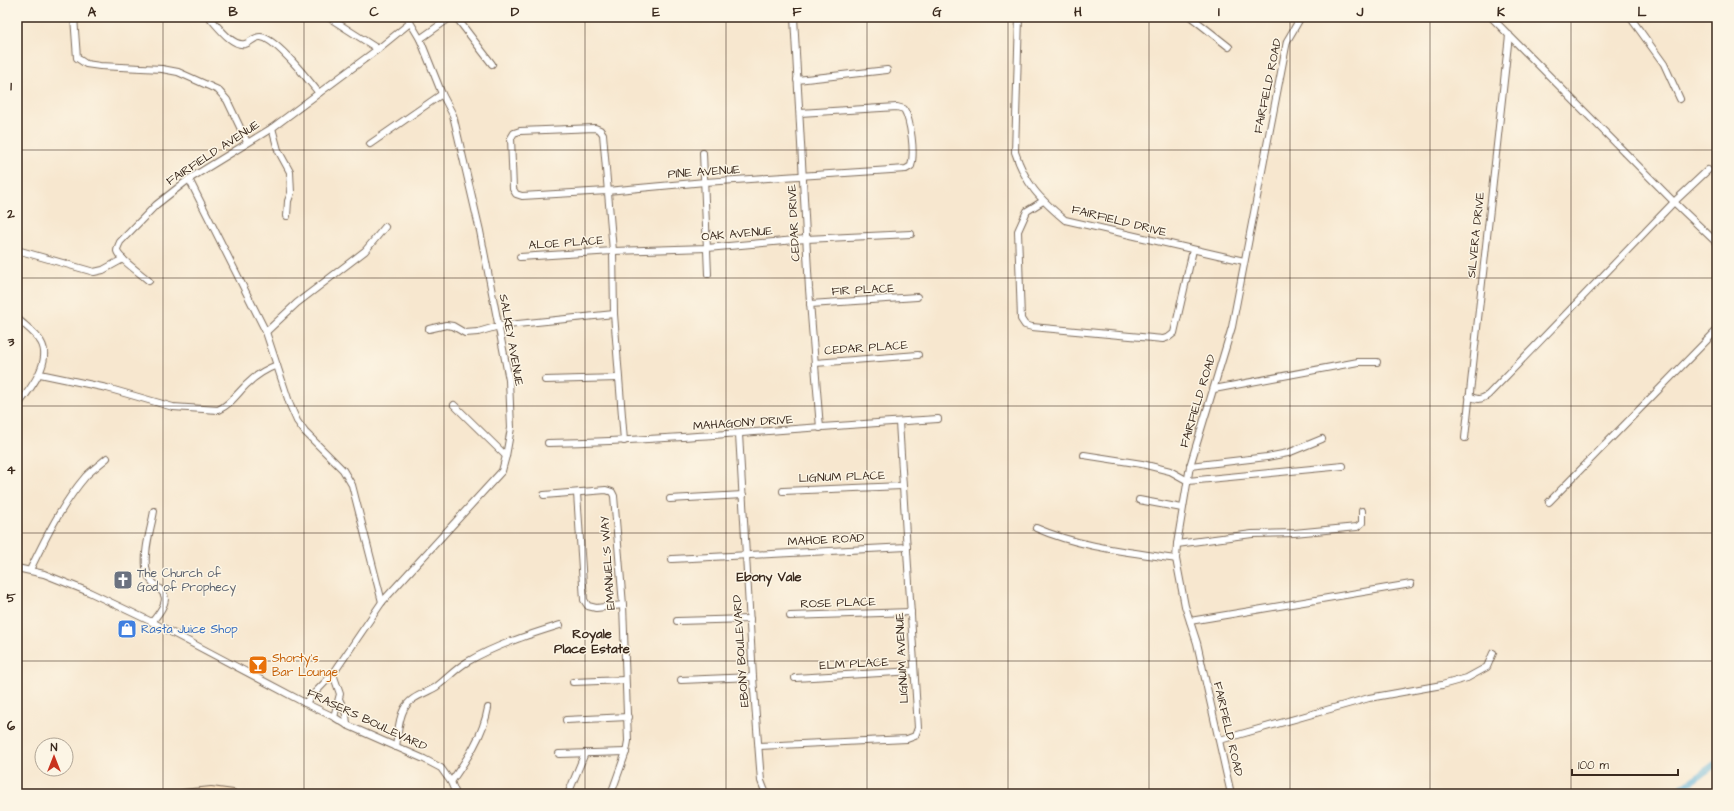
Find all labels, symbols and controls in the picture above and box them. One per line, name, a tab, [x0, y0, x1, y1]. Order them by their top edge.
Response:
text: A	[88, 3, 97, 21]
text: B	[228, 3, 238, 21]
text: C	[369, 3, 379, 21]
text: D	[511, 3, 520, 21]
text: E	[652, 3, 660, 21]
text: F	[792, 3, 802, 21]
text: G	[932, 3, 942, 21]
text: H	[1074, 3, 1082, 21]
text: I	[1218, 3, 1220, 21]
text: J	[1356, 3, 1364, 21]
text: K	[1497, 3, 1505, 21]
text: L	[1637, 3, 1647, 21]
street label: FAIRFIELD ROAD	[1250, 37, 1286, 135]
text: 1	[10, 77, 12, 95]
street label: FAIRFIELD AVENUE	[163, 116, 263, 190]
street label: PINE AVENUE	[667, 161, 741, 183]
street label: CEDAR DRIVE	[783, 184, 805, 262]
street label: SILVERA DRIVE	[1463, 191, 1489, 279]
street label: FAIRFIELD DRIVE	[1070, 201, 1168, 241]
text: 2	[6, 205, 15, 223]
street label: OAK AVENUE	[701, 222, 773, 246]
street label: ALOE PLACE	[528, 232, 604, 254]
street label: FIR PLACE	[831, 280, 895, 300]
street label: SALKEY AVENUE	[495, 293, 527, 387]
text: 3	[7, 333, 15, 351]
street label: CEDAR PLACE	[824, 337, 908, 359]
street label: FAIRFIELD ROAD	[1176, 352, 1220, 450]
street label: MAHAGONY DRIVE	[692, 411, 794, 435]
text: 4	[7, 461, 16, 479]
street label: LIGNUM PLACE	[798, 467, 886, 487]
street label: EMANUEL'S WAY	[596, 515, 620, 611]
street label: MAHOE ROAD	[787, 529, 865, 551]
place label: The Church of God of Prophecy	[137, 565, 236, 597]
district label: Ebony Vale	[737, 568, 802, 587]
church icon: The Church of God of Prophecy	[112, 569, 134, 591]
text: 5	[6, 589, 16, 607]
street label: ROSE PLACE	[800, 593, 876, 613]
street label: EBONY BOULEVARD	[729, 594, 753, 708]
street label: LIGNUM AVENUE	[891, 612, 913, 704]
shop icon: Rasta Juice Shop	[116, 618, 138, 640]
place label: Rasta Juice Shop	[141, 621, 238, 638]
district label: Royale Place Estate	[554, 625, 630, 658]
place label: Shorty's Bar Lounge	[272, 650, 338, 682]
bar icon: Shorty's Bar Lounge	[247, 654, 269, 676]
street label: ELM PLACE	[819, 654, 889, 674]
street label: FAIRFIELD ROAD	[1209, 680, 1247, 778]
street label: FRASERS BOULEVARD	[304, 685, 430, 755]
text: 6	[7, 717, 16, 735]
north arrow	[34, 737, 74, 777]
text: N	[51, 740, 58, 755]
scale bar	[1572, 751, 1678, 777]
text: 100 m	[1578, 757, 1609, 774]

